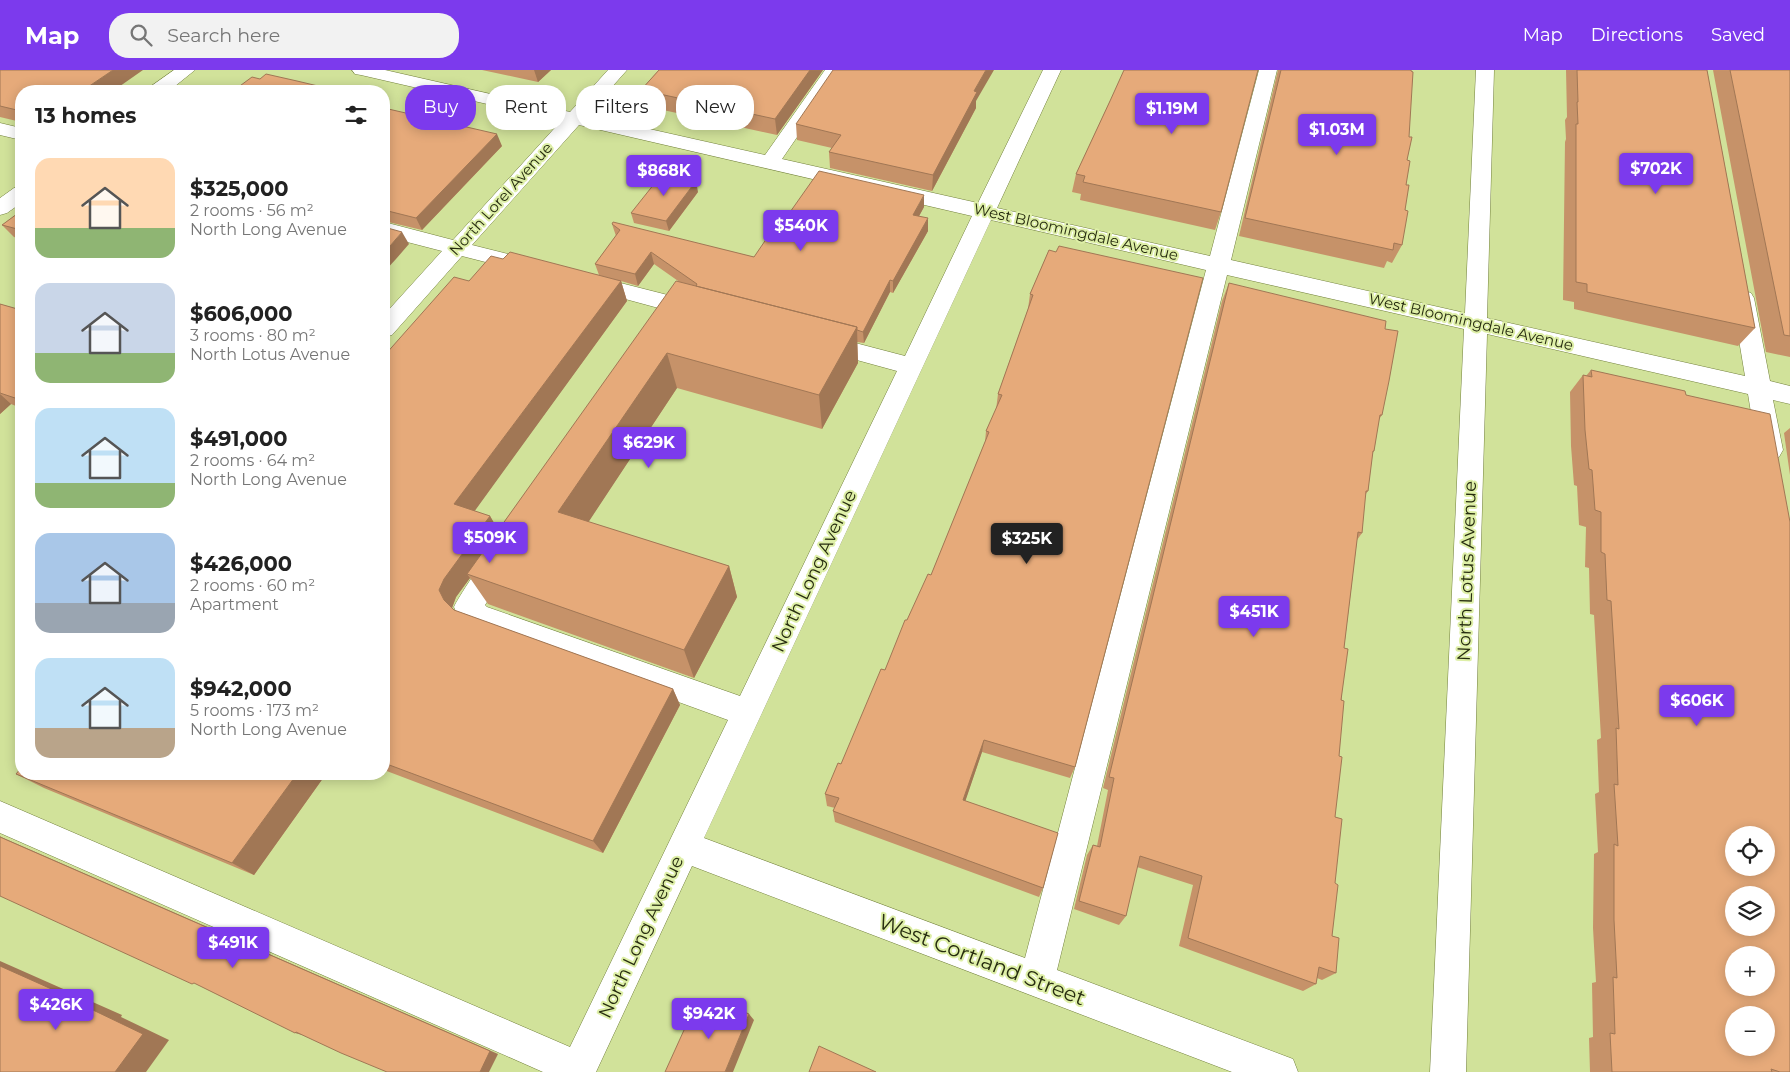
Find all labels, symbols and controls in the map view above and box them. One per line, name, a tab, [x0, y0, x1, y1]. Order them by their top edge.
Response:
search box	[109, 13, 459, 58]
text: Map	[25, 21, 79, 50]
icon: search	[127, 21, 155, 49]
text: Search here	[167, 24, 280, 47]
text: Map	[1523, 24, 1563, 46]
text: Directions	[1591, 24, 1683, 46]
text: Saved	[1711, 24, 1765, 46]
chip: Buy	[405, 85, 476, 130]
chip: Rent	[486, 85, 566, 130]
chip: Filters	[576, 85, 666, 130]
chip: New	[676, 85, 754, 130]
pin: $1.19M	[1131, 92, 1213, 135]
text: $1.19M	[1146, 99, 1198, 118]
icon: filters	[342, 101, 370, 129]
text: 13 homes	[35, 103, 136, 128]
pin: $1.03M	[1296, 114, 1378, 156]
text: $1.03M	[1309, 120, 1365, 139]
street label: North Lorel Avenue	[445, 138, 556, 259]
pin: $702K	[1621, 152, 1691, 195]
pin: $868K	[629, 154, 699, 197]
text: $702K	[1630, 159, 1682, 178]
text: $868K	[637, 161, 691, 180]
text: $325,000	[190, 176, 289, 201]
icon: home	[75, 178, 135, 238]
street label: West Bloomingdale Avenue	[972, 199, 1180, 264]
text: 2 rooms · 56 m²	[190, 201, 314, 220]
pin: $540K	[766, 210, 836, 252]
text: $540K	[774, 216, 828, 235]
text: North Long Avenue	[190, 220, 347, 239]
street label: West Bloomingdale Avenue	[1367, 289, 1575, 354]
text: $606,000	[190, 301, 293, 326]
icon: home	[75, 303, 135, 363]
text: 3 rooms · 80 m²	[190, 326, 316, 345]
text: North Lotus Avenue	[190, 345, 350, 364]
text: $491,000	[190, 426, 288, 451]
pin: $629K	[614, 426, 684, 469]
icon: home	[75, 428, 135, 488]
text: $629K	[623, 433, 675, 452]
text: 2 rooms · 64 m²	[190, 451, 315, 470]
text: North Long Avenue	[190, 470, 347, 489]
street label: North Lotus Avenue	[1453, 480, 1481, 661]
street label: North Long Avenue	[767, 486, 861, 656]
pin: $509K	[455, 522, 525, 564]
pin: $325K	[992, 522, 1062, 565]
text: $509K	[464, 528, 516, 547]
text: $325K	[1002, 529, 1052, 548]
text: $426,000	[190, 551, 292, 576]
icon: home	[75, 553, 135, 613]
text: 2 rooms · 60 m²	[190, 576, 315, 595]
text: Apartment	[190, 595, 279, 614]
pin: $451K	[1219, 596, 1289, 638]
text: $451K	[1229, 602, 1279, 621]
text: $942,000	[190, 676, 292, 701]
icon: home	[75, 678, 135, 738]
pin: $606K	[1662, 684, 1732, 727]
text: $606K	[1670, 691, 1724, 710]
text: 5 rooms · 173 m²	[190, 701, 319, 720]
text: North Long Avenue	[190, 720, 347, 739]
map controls	[1725, 826, 1775, 1056]
button: locate	[1725, 826, 1775, 876]
street label: North Long Avenue	[594, 852, 688, 1022]
button: layers	[1725, 886, 1775, 936]
street label: West Cortland Street	[875, 909, 1089, 1011]
pin: $491K	[198, 926, 268, 969]
text: $491K	[208, 933, 258, 952]
button: +	[1725, 946, 1775, 996]
pin: $426K	[21, 988, 91, 1031]
text: $426K	[30, 995, 82, 1014]
pin: $942K	[674, 998, 744, 1040]
text: $942K	[683, 1004, 735, 1023]
button: −	[1725, 1006, 1775, 1056]

